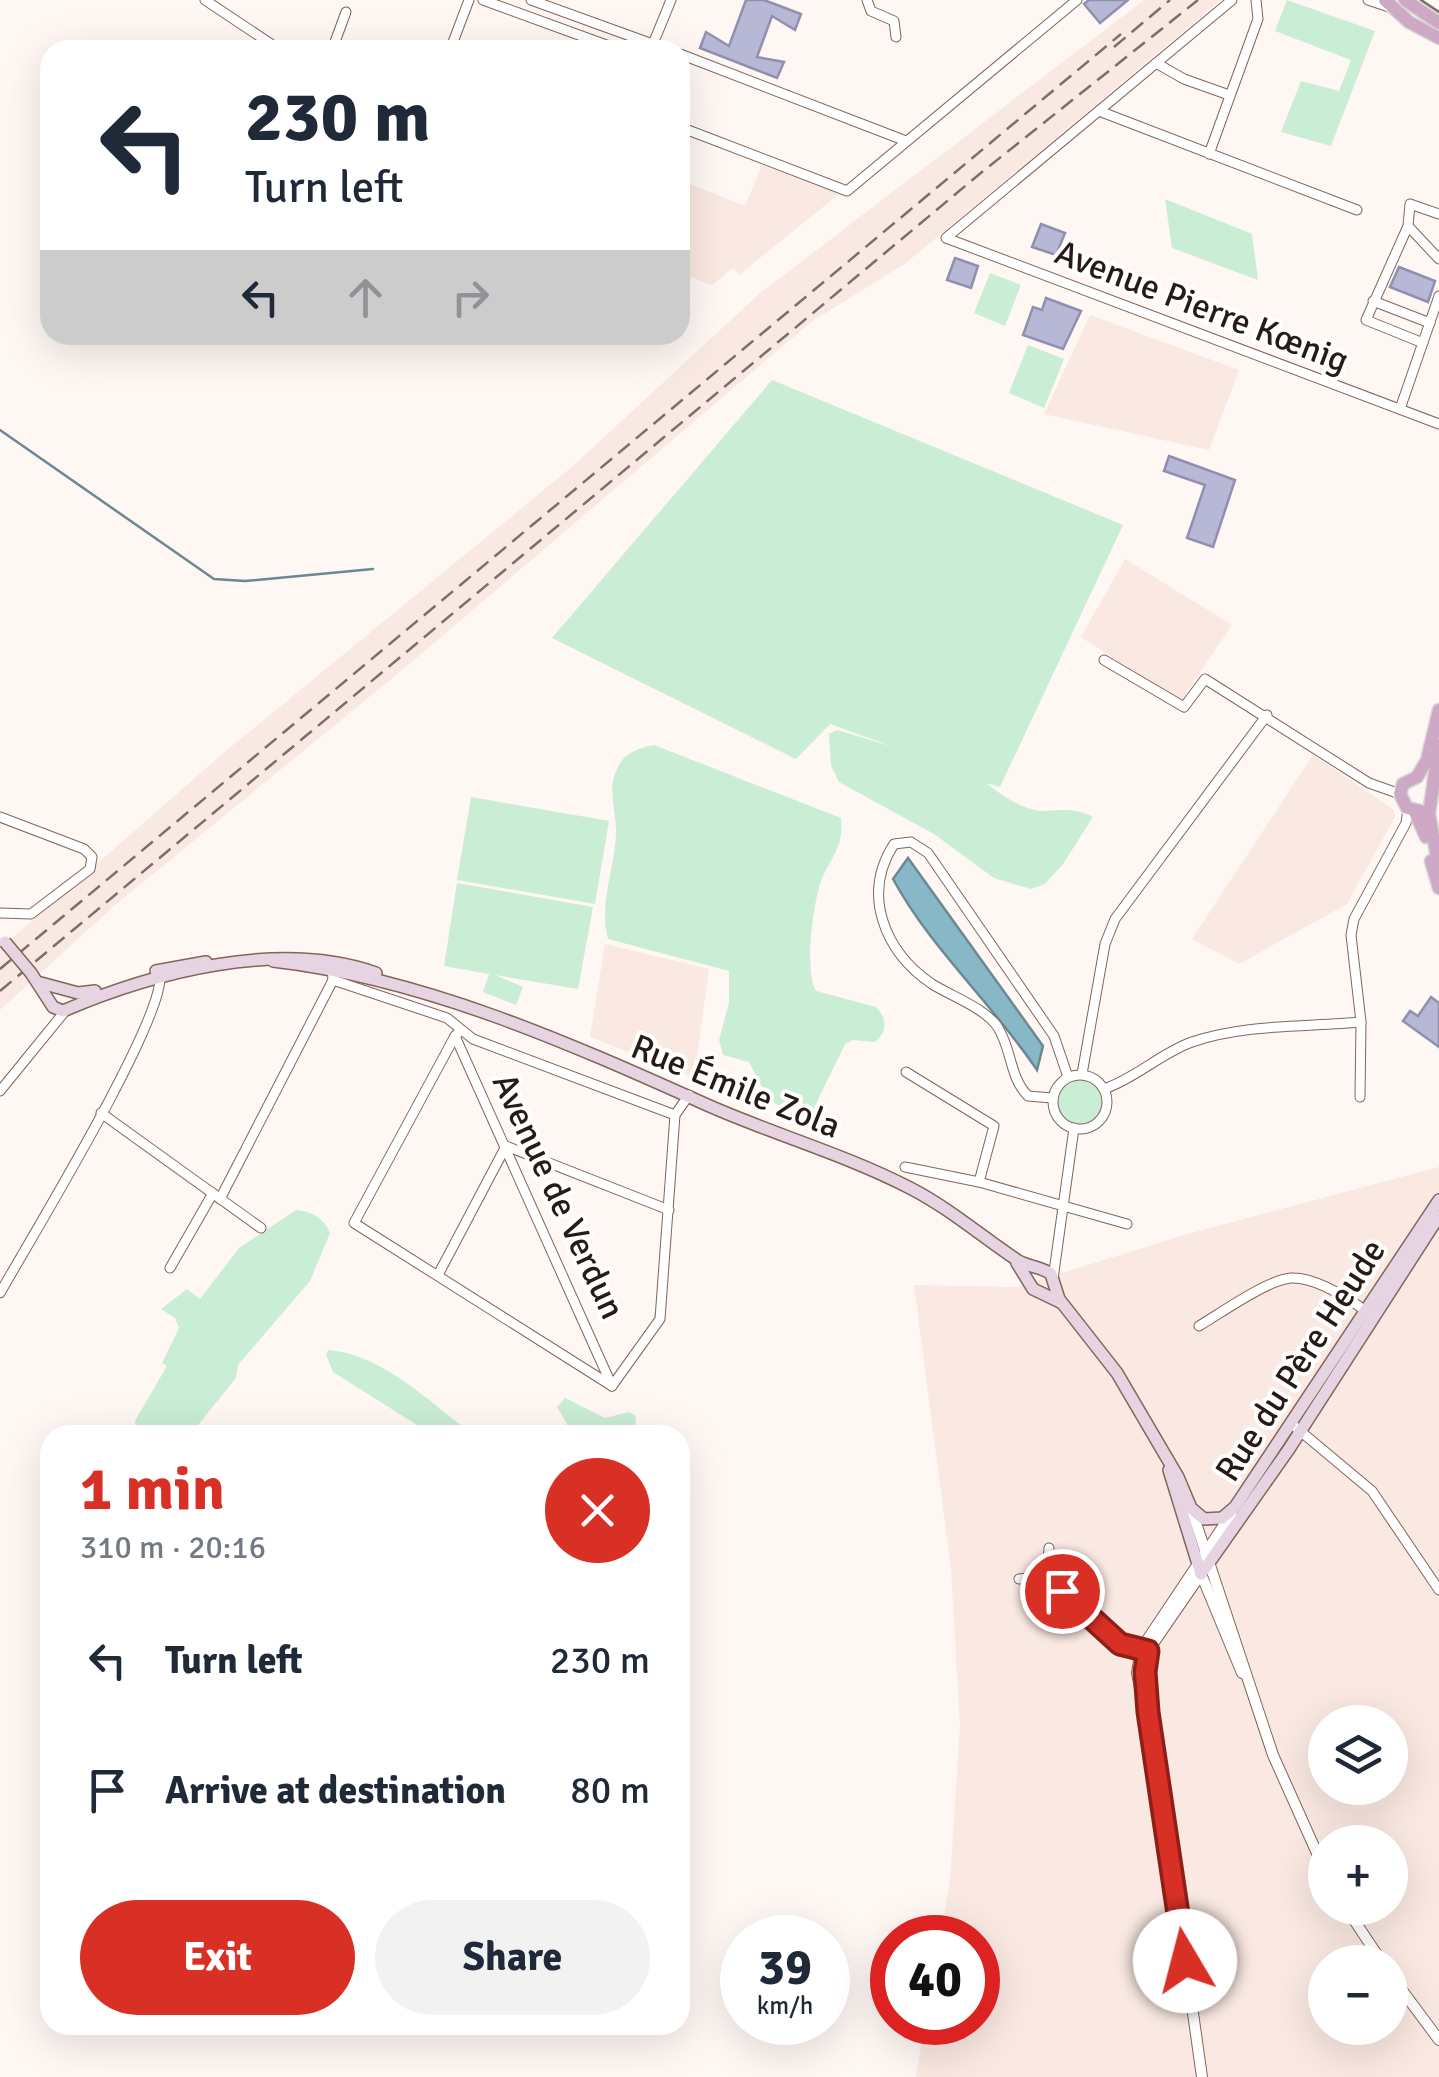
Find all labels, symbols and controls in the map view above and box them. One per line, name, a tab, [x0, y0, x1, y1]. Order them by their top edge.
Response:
text: 230 m	[245, 74, 430, 160]
icon: left	[80, 80, 210, 210]
text: Turn left	[245, 160, 404, 215]
street label: Avenue Pierre Kœnig	[1049, 231, 1355, 382]
icon: left	[233, 270, 288, 325]
icon: ahead	[338, 270, 393, 325]
icon: right	[443, 270, 498, 325]
street label: Rue Émile Zola	[625, 1025, 847, 1148]
street label: Avenue de Verdun	[483, 1067, 634, 1326]
street label: Rue du Père Heude	[1206, 1231, 1395, 1489]
text: 1 min	[80, 1453, 225, 1527]
button: close	[545, 1458, 650, 1563]
text: 310 m · 20:16	[80, 1528, 266, 1567]
pin	[1020, 1549, 1105, 1634]
icon: arrive	[1035, 1564, 1090, 1619]
icon: left	[80, 1633, 135, 1688]
text: Turn left	[165, 1637, 303, 1684]
text: 230 m	[550, 1637, 650, 1684]
map controls	[1308, 1705, 1408, 2045]
button: layers	[1308, 1705, 1408, 1805]
icon: arrive	[80, 1763, 135, 1818]
text: Arrive at destination	[165, 1767, 506, 1814]
text: 80 m	[570, 1767, 650, 1814]
button: +	[1308, 1825, 1408, 1925]
button: Exit	[80, 1900, 355, 2015]
button: Share	[375, 1900, 650, 2015]
position arrow	[1133, 1909, 1237, 2013]
speed limit sign: 40	[870, 1915, 1000, 2045]
text: 39	[758, 1937, 812, 1999]
button: −	[1308, 1945, 1408, 2045]
text: km/h	[757, 1990, 813, 2021]

